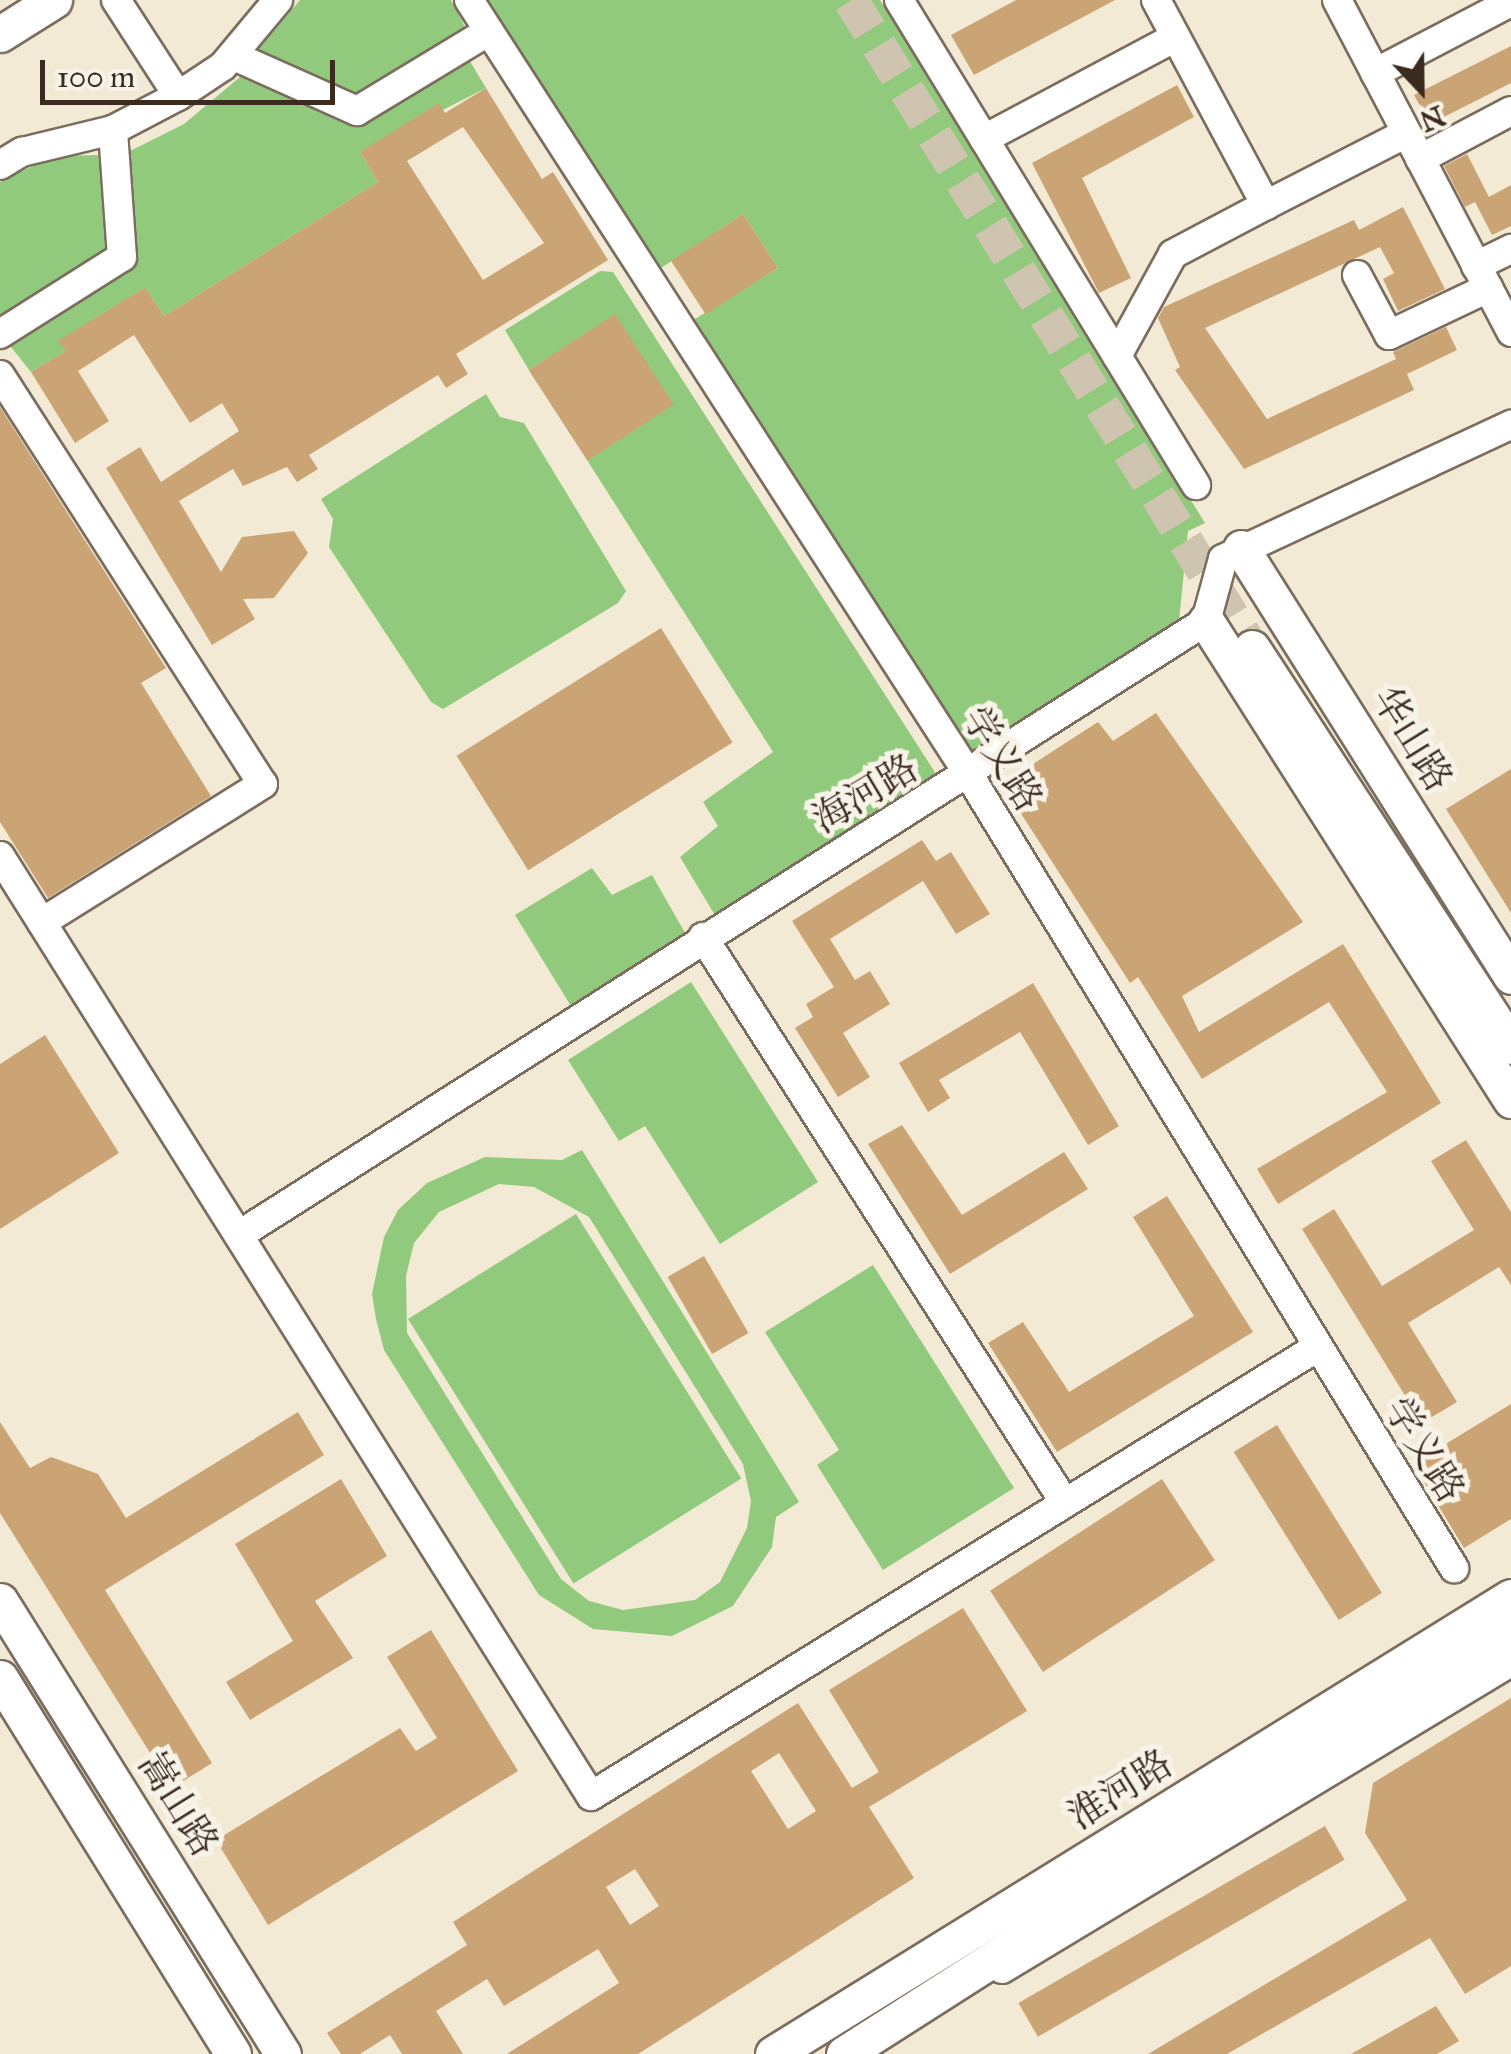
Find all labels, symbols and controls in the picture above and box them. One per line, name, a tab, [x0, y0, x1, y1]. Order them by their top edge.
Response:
scale bar	[45, 40, 340, 102]
north arrow	[1371, 40, 1471, 140]
text: 100 m	[57, 59, 135, 95]
text: N	[1415, 98, 1450, 139]
street label: 华山路	[1362, 679, 1462, 799]
street label: 学义路	[952, 699, 1052, 819]
street label: 海河路	[804, 745, 926, 843]
street label: 学义路	[1374, 1390, 1474, 1510]
street label: 淮河路	[1060, 1740, 1180, 1840]
street label: 嵩山路	[128, 1744, 228, 1864]

